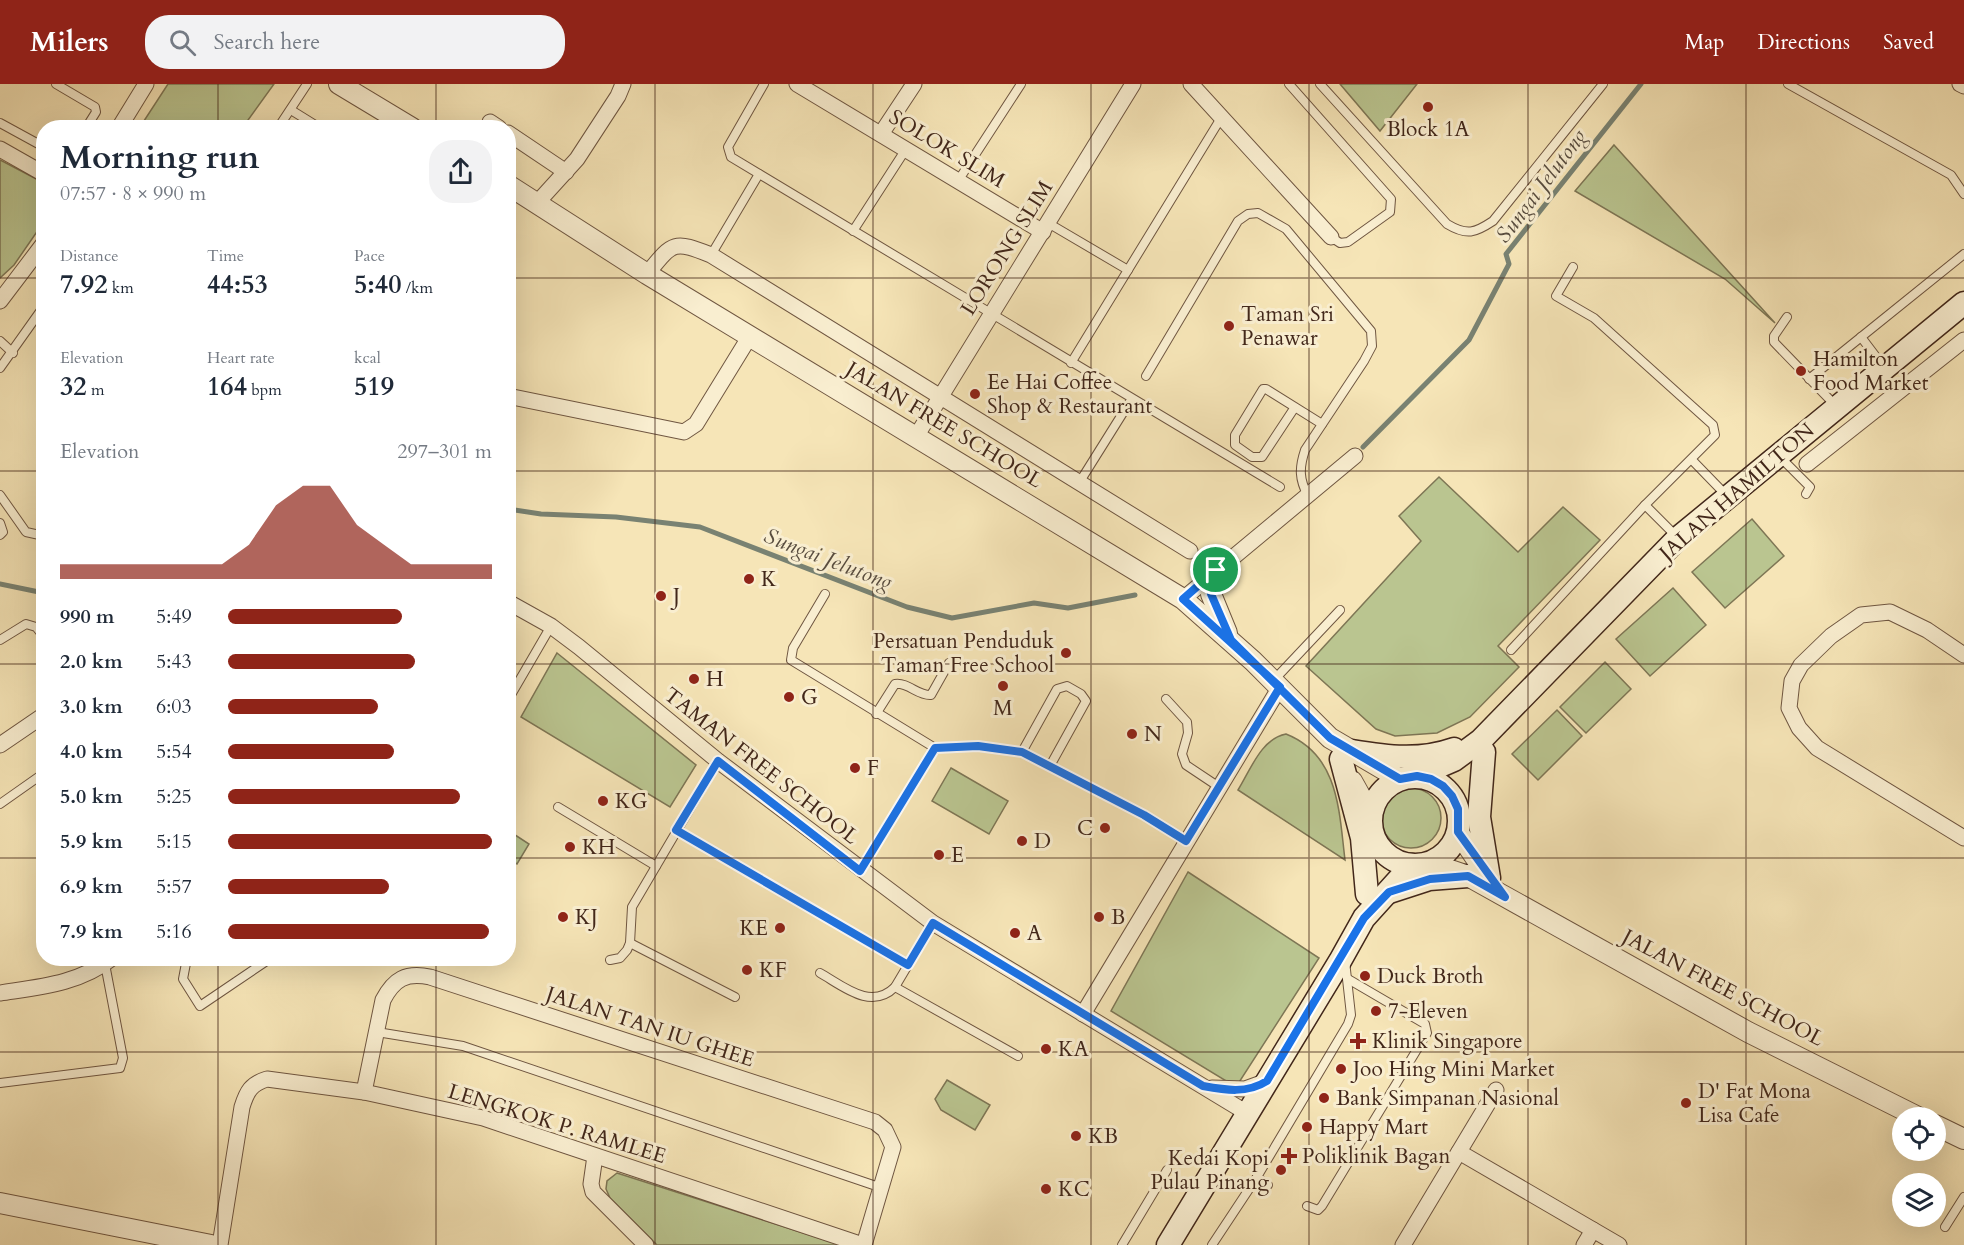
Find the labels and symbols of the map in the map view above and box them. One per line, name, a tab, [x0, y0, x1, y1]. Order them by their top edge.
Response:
marker: Block 1A	[1421, 100, 1435, 114]
street label: SOLOK SLIM	[883, 103, 1011, 195]
place label: Block 1A	[1386, 115, 1470, 144]
water label: Sungai Jelutong	[1488, 123, 1594, 249]
street label: LORONG SLIM	[954, 175, 1060, 321]
place label: Taman Sri Penawar	[1241, 300, 1334, 353]
marker: Taman Sri Penawar	[1222, 319, 1236, 333]
place label: Hamilton Food Market	[1813, 345, 1929, 398]
street label: JALAN FREE SCHOOL	[838, 353, 1048, 495]
marker: Hamilton Food Market	[1794, 364, 1808, 378]
place label: Ee Hai Coffee Shop & Restaurant	[987, 368, 1152, 421]
marker: Ee Hai Coffee Shop & Restaurant	[968, 387, 982, 401]
street label: JALAN HAMILTON	[1651, 416, 1821, 569]
water label: Sungai Jelutong	[760, 521, 897, 597]
pin	[1190, 544, 1241, 595]
place label: K	[761, 565, 777, 594]
marker: K	[742, 572, 756, 586]
place label: J	[670, 582, 680, 611]
marker: J	[654, 589, 668, 603]
place label: Persatuan Penduduk Taman Free School	[873, 627, 1055, 680]
marker: Persatuan Penduduk Taman Free School	[1059, 646, 1073, 660]
place label: H	[706, 665, 724, 694]
marker: H	[687, 672, 701, 686]
marker: M	[996, 679, 1010, 693]
street label: TAMAN FREE SCHOOL	[658, 681, 865, 851]
place label: G	[801, 683, 818, 712]
marker: G	[782, 690, 796, 704]
place label: M	[993, 694, 1013, 723]
place label: N	[1144, 720, 1162, 749]
marker: N	[1125, 727, 1139, 741]
place label: F	[867, 754, 879, 783]
marker: F	[848, 761, 862, 775]
place label: KG	[615, 787, 648, 816]
marker: KG	[596, 794, 610, 808]
place label: C	[1077, 814, 1093, 843]
marker: C	[1098, 821, 1112, 835]
place label: D	[1034, 827, 1051, 856]
place label: KH	[582, 833, 615, 862]
marker: D	[1015, 834, 1029, 848]
marker: KH	[563, 840, 577, 854]
place label: E	[951, 841, 964, 870]
marker: E	[932, 848, 946, 862]
place label: KJ	[575, 903, 598, 932]
place label: B	[1111, 903, 1125, 932]
marker: KJ	[556, 910, 570, 924]
marker: B	[1092, 910, 1106, 924]
place label: KE	[739, 914, 768, 943]
place label: A	[1027, 919, 1042, 948]
marker: KE	[773, 921, 787, 935]
street label: JALAN FREE SCHOOL	[1614, 921, 1829, 1054]
marker: A	[1008, 926, 1022, 940]
place label: KF	[759, 956, 787, 985]
place label: Duck Broth	[1377, 962, 1484, 991]
marker: KF	[740, 963, 754, 977]
marker: Duck Broth	[1358, 969, 1372, 983]
street label: JALAN TAN IU GHEE	[539, 979, 758, 1074]
place label: 7-Eleven	[1388, 997, 1468, 1026]
marker: 7-Eleven	[1369, 1004, 1383, 1018]
place label: Klinik Singapore	[1372, 1027, 1523, 1056]
marker: Klinik Singapore	[1349, 1032, 1367, 1050]
place label: KA	[1058, 1035, 1089, 1064]
marker: KA	[1039, 1042, 1053, 1056]
place label: Joo Hing Mini Market	[1350, 1055, 1555, 1084]
marker: Joo Hing Mini Market	[1334, 1062, 1348, 1076]
street label: LENGKOK P. RAMLEE	[444, 1077, 670, 1171]
place label: D' Fat Mona Lisa Cafe	[1698, 1077, 1811, 1130]
place label: Bank Simpanan Nasional	[1336, 1084, 1559, 1113]
marker: Bank Simpanan Nasional	[1317, 1091, 1331, 1105]
marker: D' Fat Mona Lisa Cafe	[1679, 1096, 1693, 1110]
place label: Happy Mart	[1319, 1113, 1428, 1142]
marker: Happy Mart	[1300, 1120, 1314, 1134]
place label: KB	[1088, 1122, 1118, 1151]
marker: KB	[1069, 1129, 1083, 1143]
place label: Poliklinik Bagan	[1302, 1142, 1450, 1171]
place label: Kedai Kopi Pulau Pinang	[1150, 1144, 1269, 1197]
marker: Poliklinik Bagan	[1280, 1147, 1298, 1165]
marker: Kedai Kopi Pulau Pinang	[1274, 1163, 1288, 1177]
place label: KC	[1058, 1175, 1090, 1204]
marker: KC	[1039, 1182, 1053, 1196]

